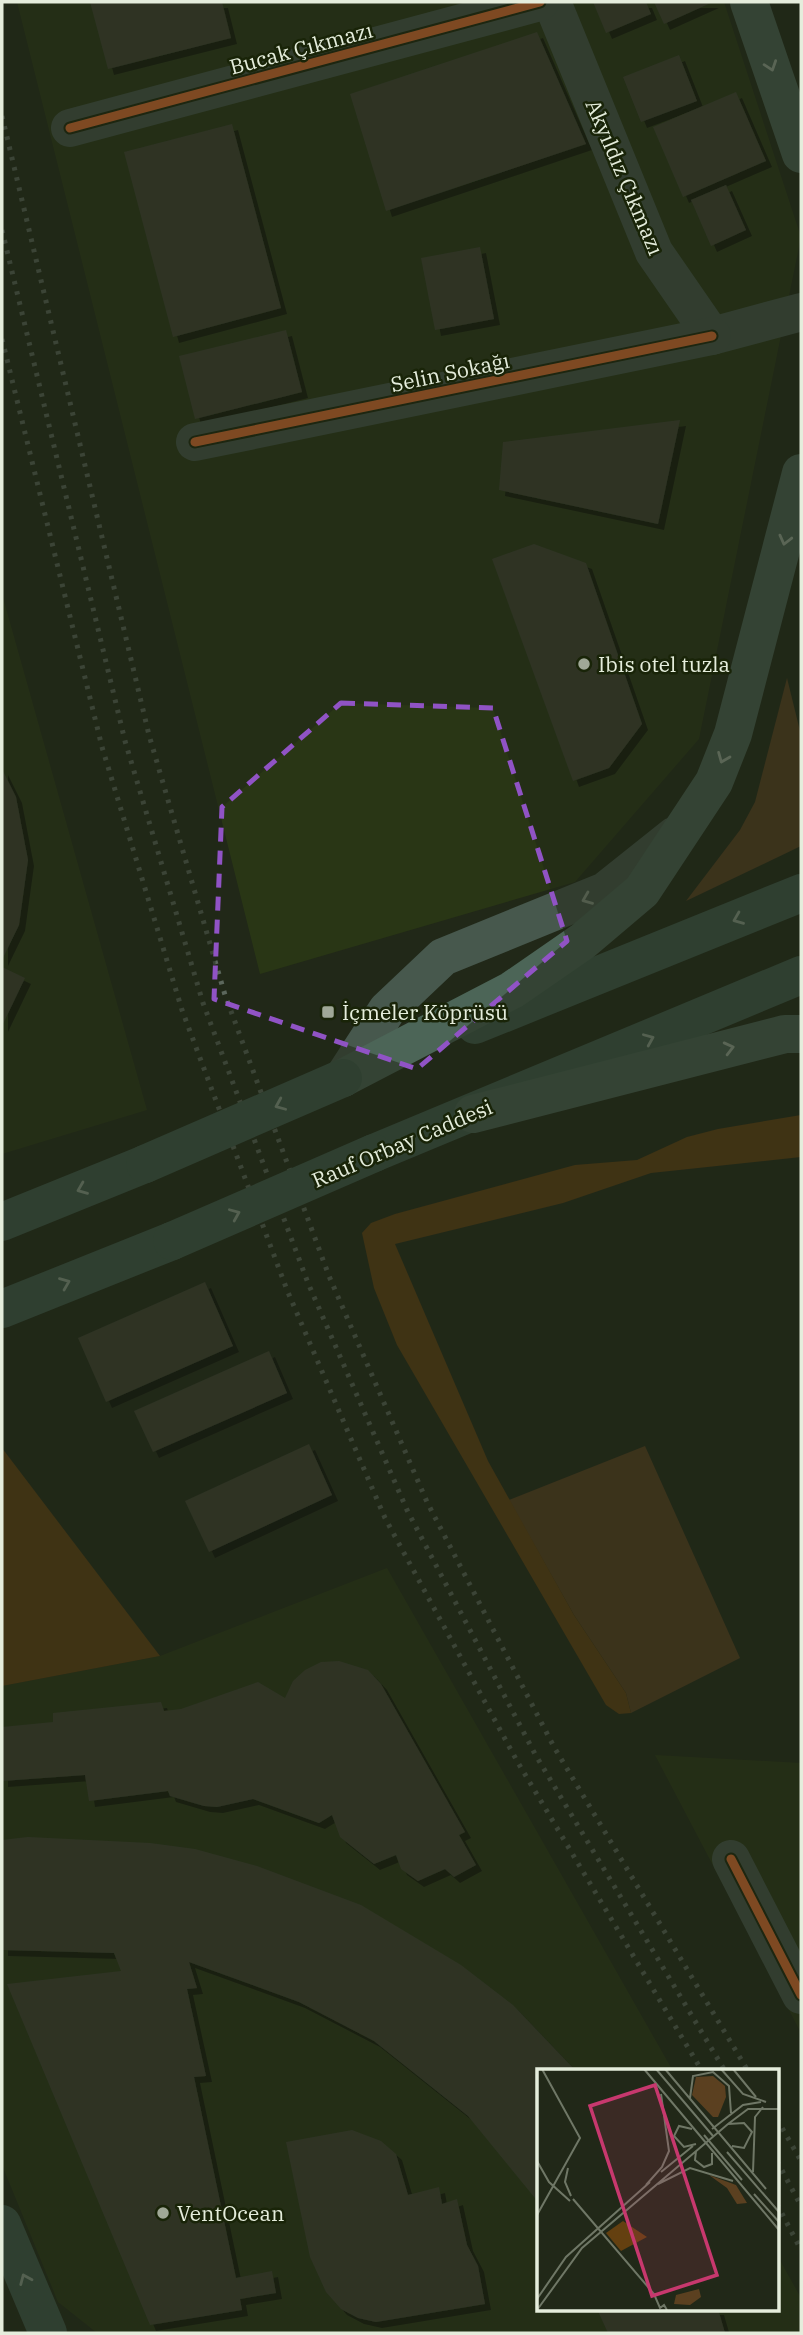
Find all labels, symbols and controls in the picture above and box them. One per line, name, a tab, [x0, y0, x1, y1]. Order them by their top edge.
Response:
street label: Bucak Çıkmazı	[226, 15, 376, 81]
one-way arrow	[763, 60, 777, 72]
street label: Akyıldız Çıkmazı	[580, 95, 670, 259]
street label: Selin Sokağı	[388, 346, 512, 398]
one-way arrow	[779, 533, 793, 545]
place label: Ibis otel tuzla	[598, 650, 730, 678]
marker: Ibis otel tuzla	[576, 656, 592, 672]
one-way arrow	[718, 752, 732, 764]
one-way arrow	[582, 890, 594, 904]
one-way arrow	[733, 910, 745, 924]
place label: İçmeler Köprüsü	[342, 998, 508, 1026]
marker: İçmeler Köprüsü	[320, 1004, 336, 1020]
one-way arrow	[642, 1034, 654, 1048]
one-way arrow	[723, 1042, 735, 1056]
street label: Rauf Orbay Caddesi	[307, 1092, 497, 1194]
one-way arrow	[275, 1097, 287, 1111]
one-way arrow	[76, 1181, 88, 1195]
one-way arrow	[228, 1208, 240, 1222]
one-way arrow	[58, 1278, 70, 1292]
inset map	[537, 2069, 778, 2310]
place label: VentOcean	[177, 2199, 284, 2227]
marker: VentOcean	[155, 2205, 171, 2221]
one-way arrow	[19, 2273, 33, 2286]

